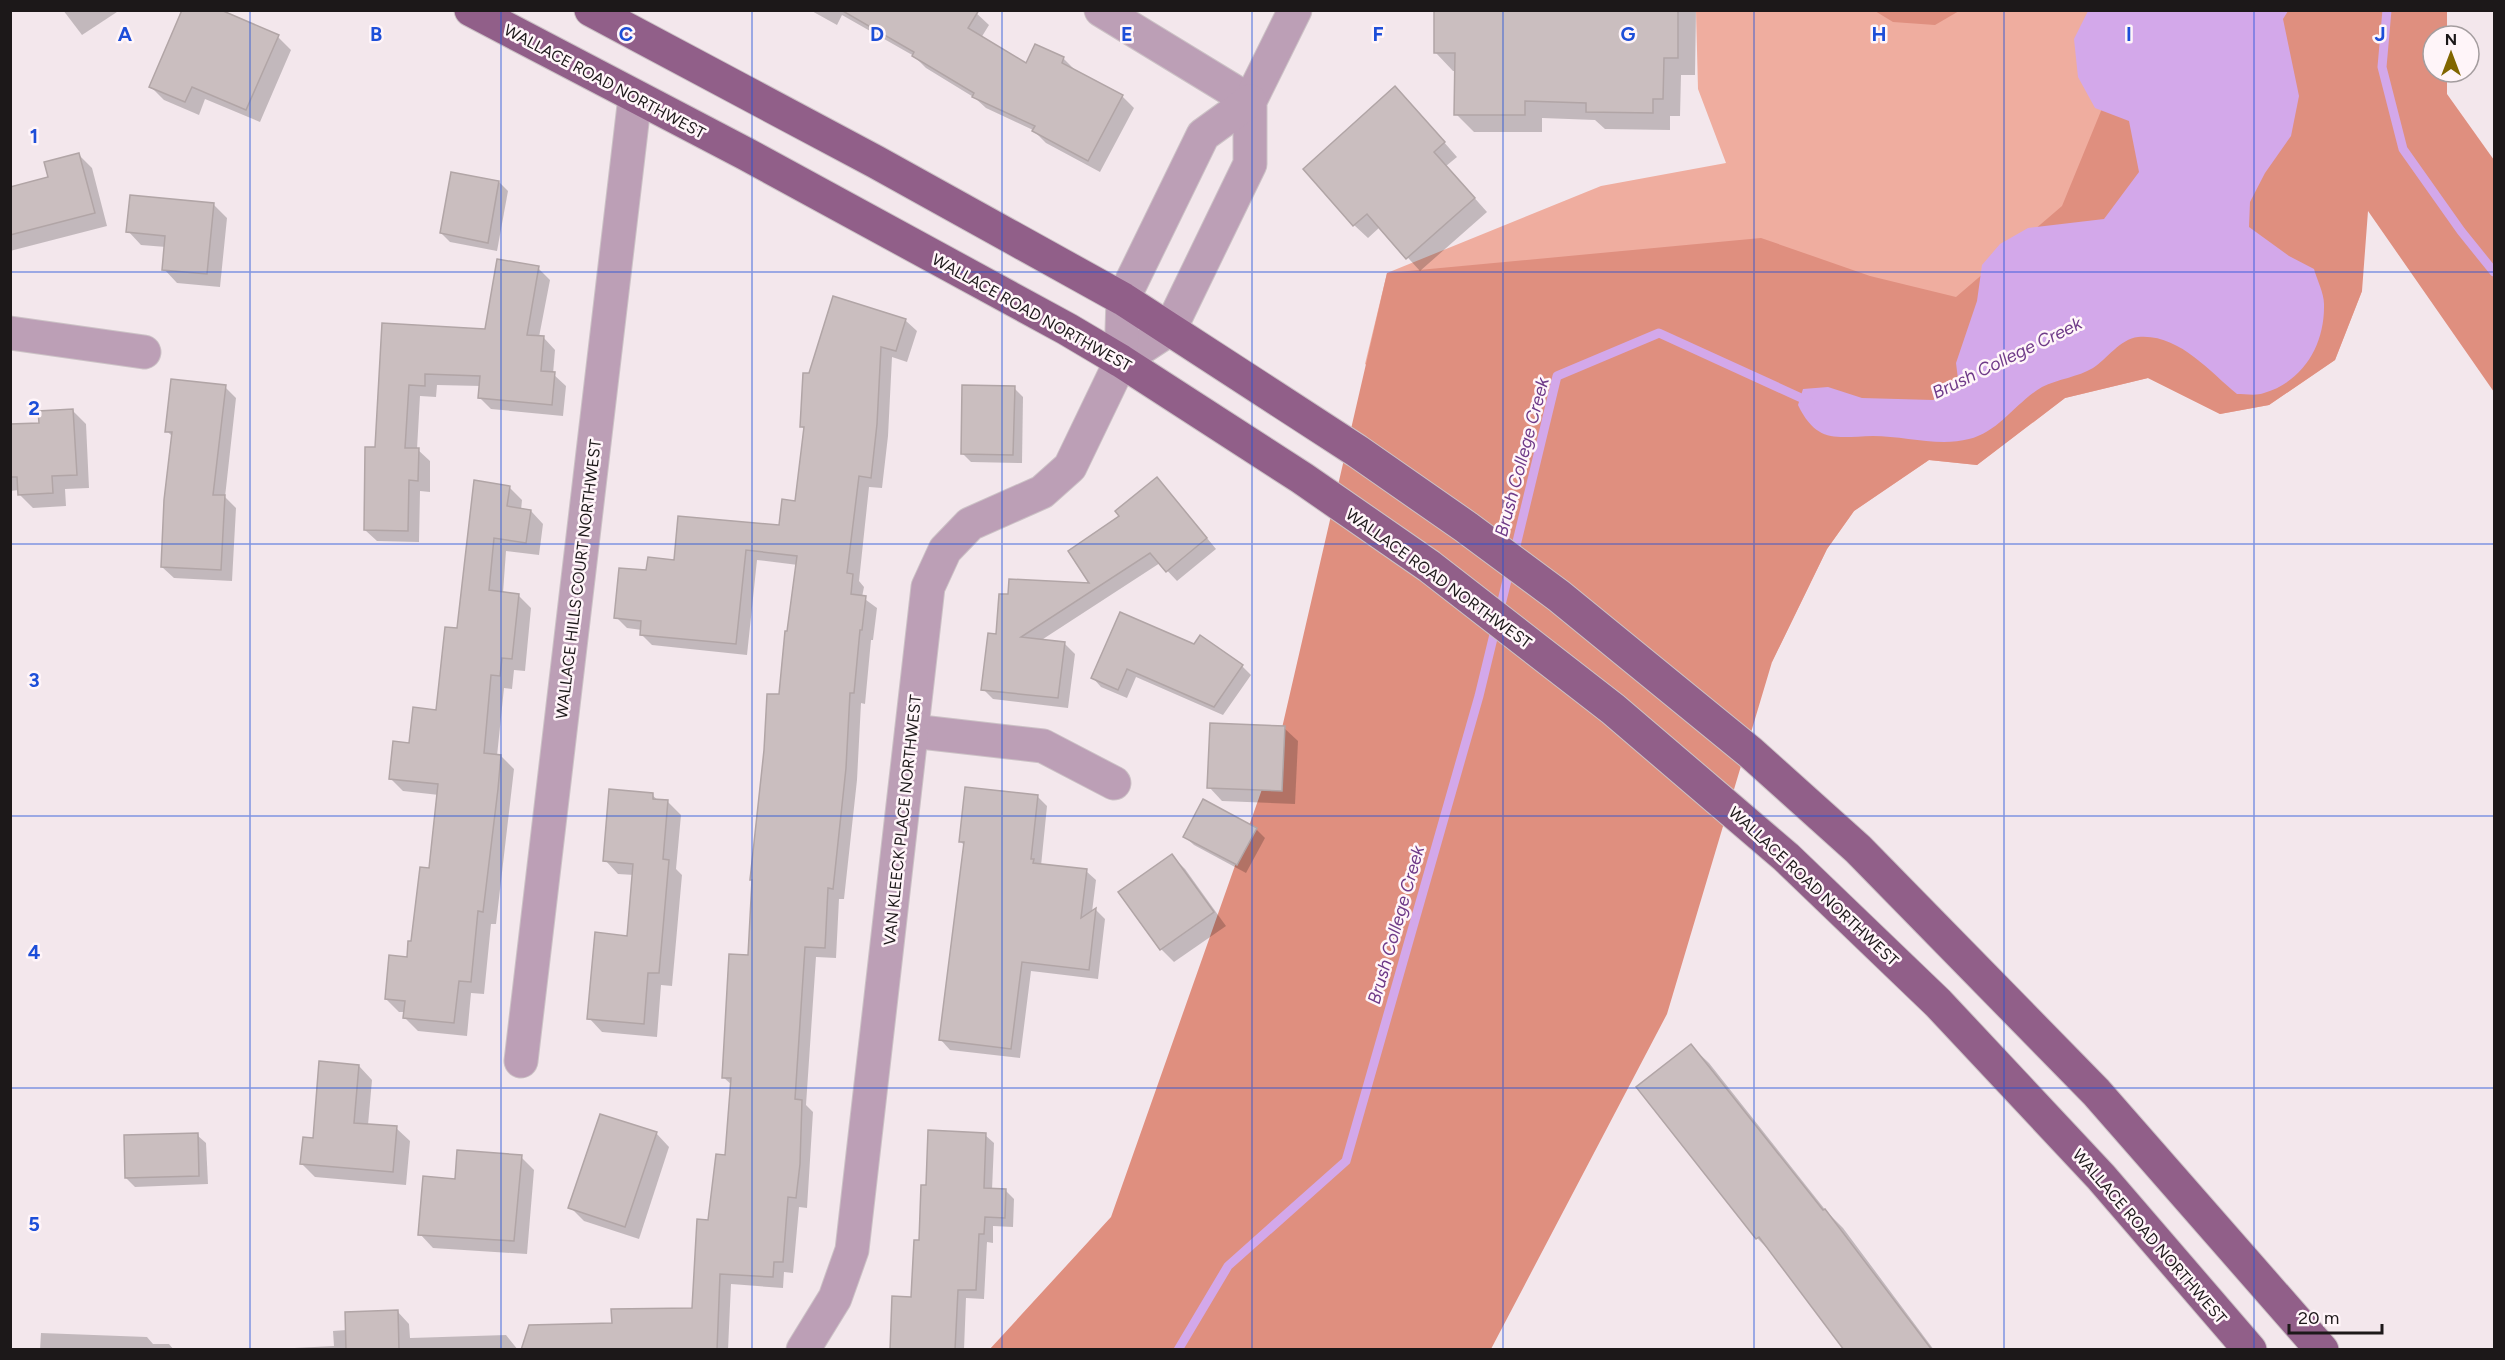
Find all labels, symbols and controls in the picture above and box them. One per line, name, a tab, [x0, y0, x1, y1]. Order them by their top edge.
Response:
street label: WALLACE ROAD NORTHWEST	[501, 20, 709, 142]
text: A	[118, 22, 133, 46]
text: B	[370, 22, 382, 46]
text: D	[870, 22, 884, 46]
text: E	[1121, 22, 1133, 46]
text: F	[1372, 22, 1384, 46]
text: G	[1621, 22, 1636, 46]
text: H	[1872, 22, 1887, 46]
text: I	[2126, 22, 2132, 46]
text: J	[2374, 22, 2386, 46]
north arrow	[2421, 24, 2481, 84]
text: N	[2445, 30, 2457, 49]
text: 1	[30, 124, 38, 148]
street label: WALLACE ROAD NORTHWEST	[929, 250, 1135, 375]
water label: Brush College Creek	[1929, 312, 2087, 404]
water label: Brush College Creek	[1490, 374, 1554, 539]
text: 2	[28, 396, 40, 420]
street label: WALLACE HILLS COURT NORTHWEST	[552, 438, 605, 720]
street label: WALLACE ROAD NORTHWEST	[1342, 505, 1535, 652]
text: 3	[28, 668, 40, 692]
street label: VAN KLEECK PLACE NORTHWEST	[880, 694, 925, 946]
street label: WALLACE ROAD NORTHWEST	[1725, 803, 1903, 970]
water label: Brush College Creek	[1363, 842, 1429, 1007]
text: 4	[28, 940, 41, 964]
street label: WALLACE ROAD NORTHWEST	[2069, 1145, 2231, 1328]
text: 5	[28, 1212, 40, 1236]
scale bar	[2289, 1297, 2382, 1335]
text: 20 m	[2298, 1307, 2339, 1329]

